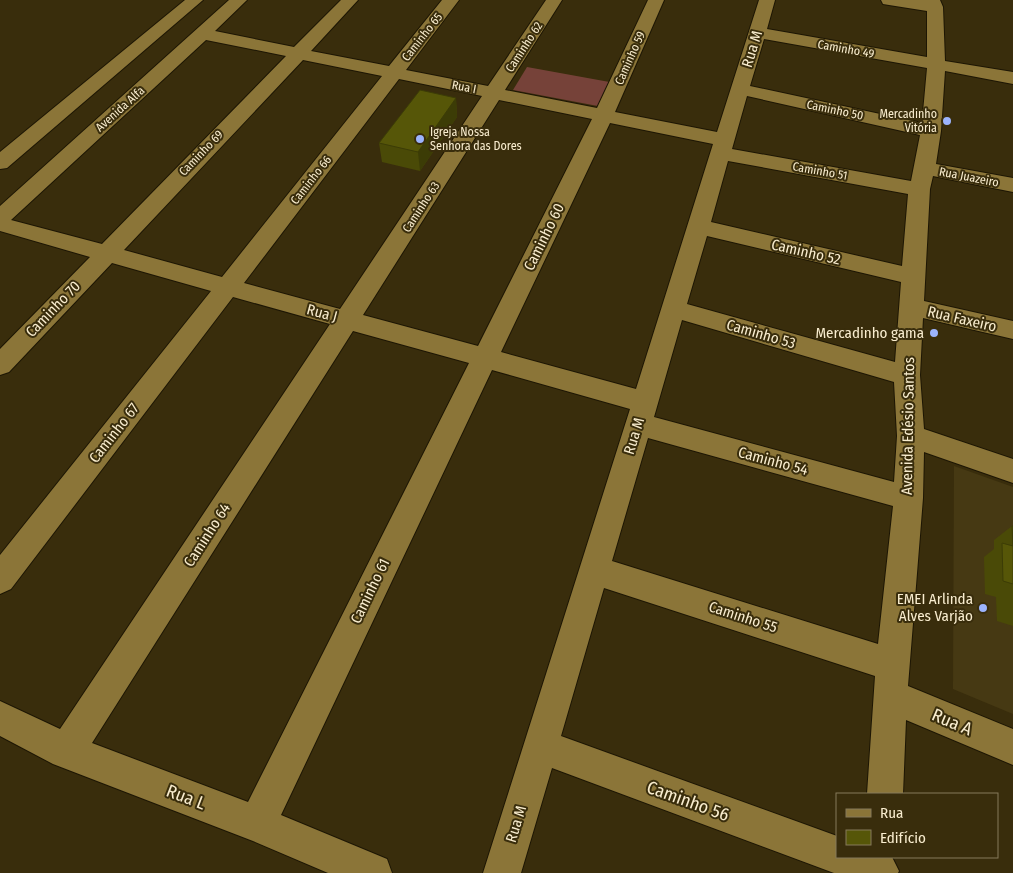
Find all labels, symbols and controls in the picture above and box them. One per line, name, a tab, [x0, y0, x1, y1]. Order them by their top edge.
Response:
street label: Caminho 65	[399, 10, 445, 64]
street label: Caminho 62	[503, 19, 545, 75]
street label: Rua M	[738, 28, 766, 70]
street label: Caminho 59	[612, 29, 648, 87]
street label: Caminho 49	[817, 37, 876, 61]
street label: Rua I	[451, 78, 477, 96]
street label: Avenida Alfa	[93, 83, 147, 135]
street label: Caminho 50	[805, 97, 865, 123]
place label: Mercadinho Vitória	[879, 107, 937, 135]
marker: Mercadinho Vitória	[941, 115, 953, 127]
place label: Igreja Nossa Senhora das Dores	[430, 125, 522, 153]
street label: Caminho 69	[176, 127, 226, 179]
marker: Igreja Nossa Senhora das Dores	[414, 133, 426, 145]
street label: Caminho 66	[288, 153, 334, 207]
street label: Caminho 51	[791, 159, 849, 183]
street label: Rua Juazeiro	[938, 164, 1000, 190]
street label: Caminho 63	[400, 179, 442, 235]
street label: Caminho 60	[520, 200, 568, 274]
street label: Caminho 52	[770, 235, 843, 269]
street label: Caminho 70	[22, 277, 84, 341]
street label: Rua J	[305, 300, 339, 326]
street label: Rua Faxeiro	[926, 302, 998, 336]
street label: Caminho 53	[724, 316, 798, 352]
place label: Mercadinho gama	[815, 324, 924, 342]
marker: Mercadinho gama	[928, 327, 940, 339]
street label: Avenida Edésio Santos	[898, 357, 918, 495]
street label: Caminho 67	[85, 400, 143, 466]
street label: Rua M	[620, 415, 648, 457]
street label: Caminho 54	[736, 443, 810, 479]
street label: Caminho 64	[180, 500, 234, 570]
street label: Caminho 61	[347, 556, 393, 626]
place label: EMEI Arlinda Alves Varjão	[897, 590, 973, 625]
street label: Caminho 55	[706, 597, 780, 637]
marker: EMEI Arlinda Alves Varjão	[977, 602, 989, 614]
street label: Rua A	[928, 704, 976, 740]
street label: Caminho 56	[644, 776, 732, 826]
street label: Rua L	[163, 780, 209, 814]
legend	[836, 793, 998, 858]
street label: Rua M	[502, 803, 530, 845]
text: Rua	[880, 804, 903, 822]
text: Edifício	[880, 829, 926, 847]

